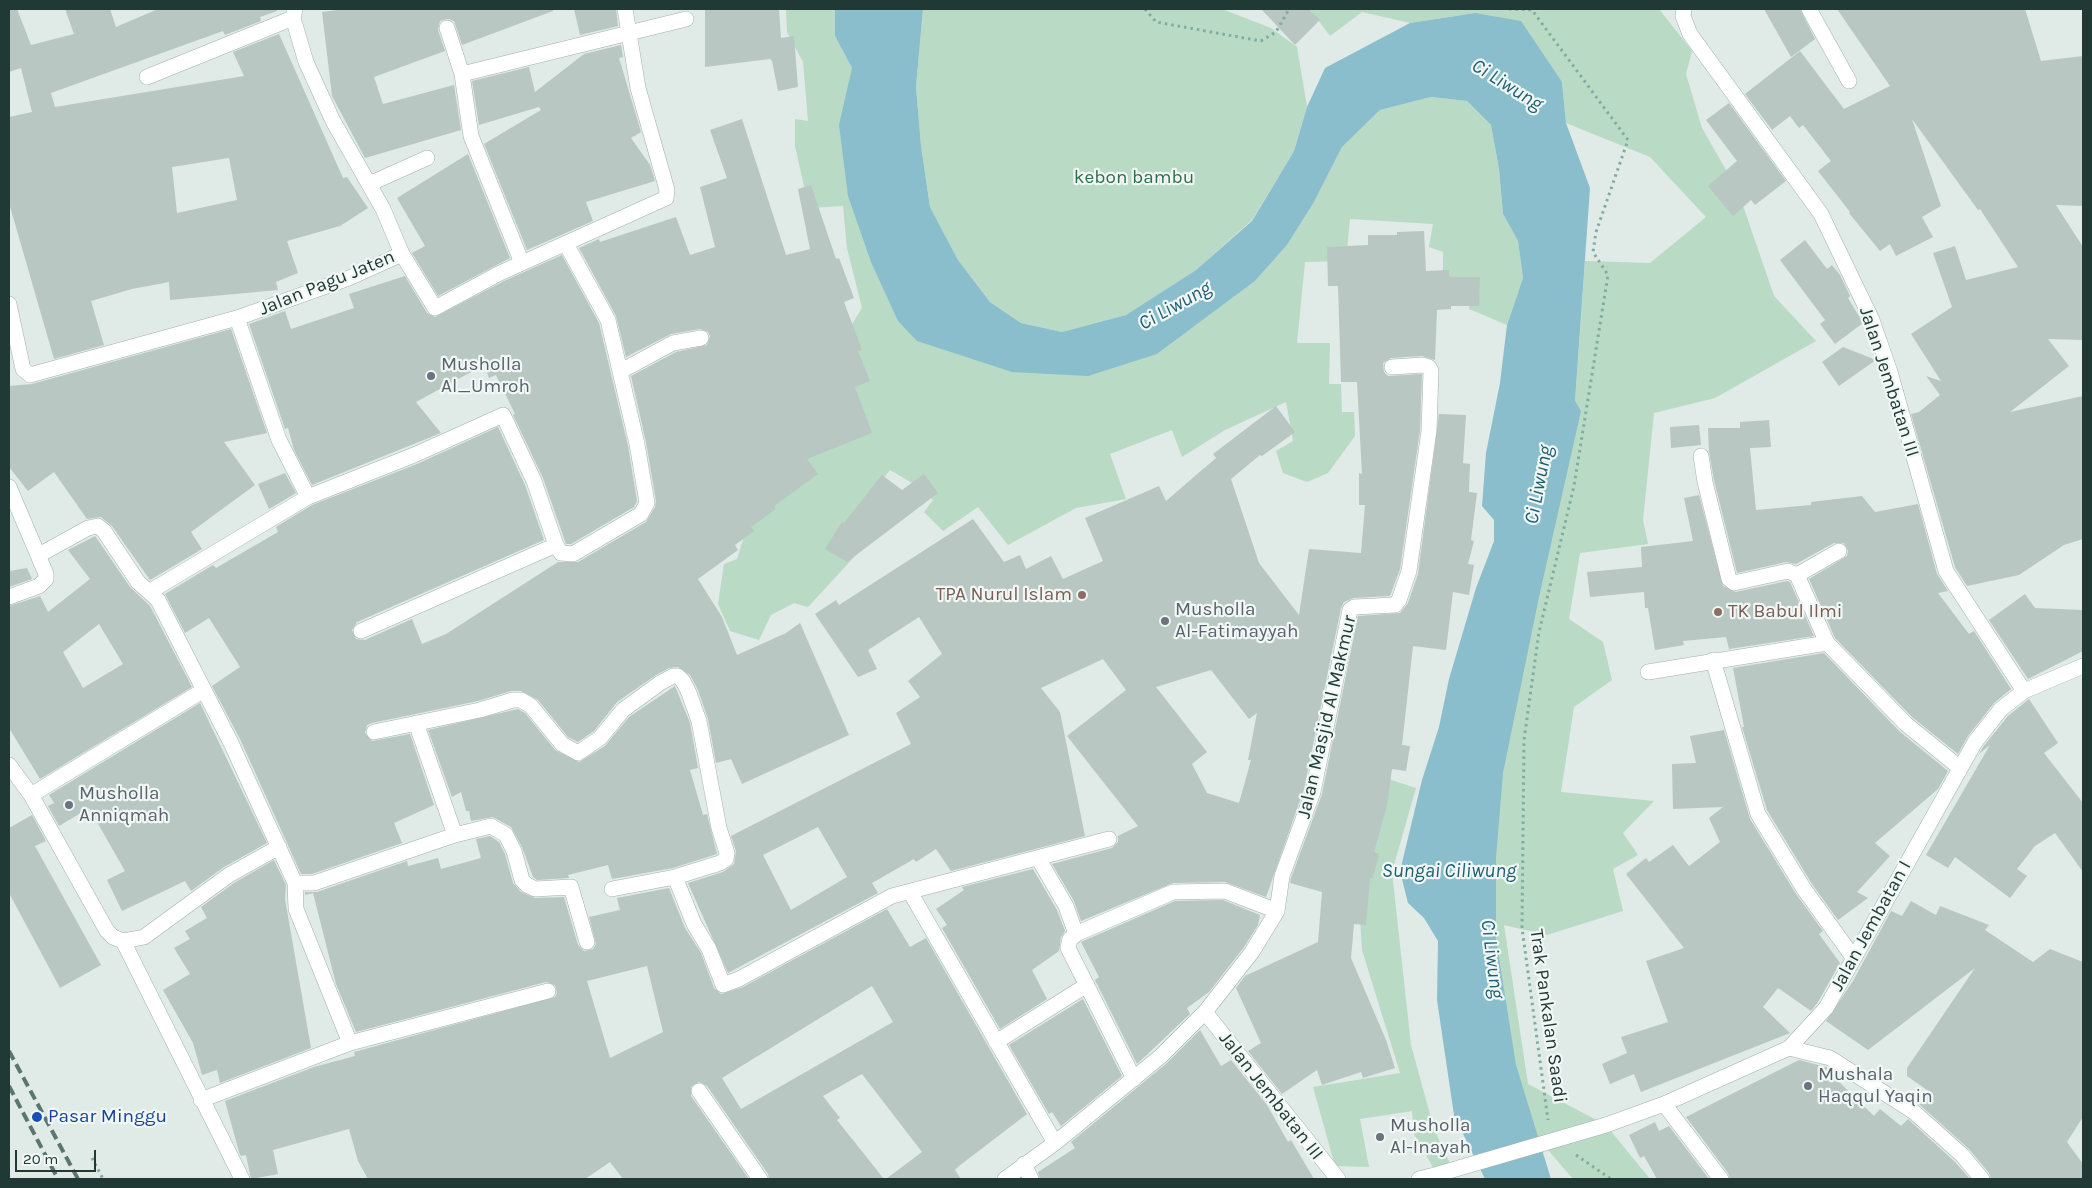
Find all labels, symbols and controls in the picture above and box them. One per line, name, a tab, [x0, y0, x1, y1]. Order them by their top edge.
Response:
water label: Ci Liwung	[1467, 54, 1547, 116]
park label: kebon bambu	[1074, 167, 1194, 189]
street label: Jalan Pagu Jaten	[256, 245, 398, 321]
water label: Ci Liwung	[1134, 276, 1216, 336]
street label: Jalan Jembatan III	[1854, 304, 1924, 460]
place label: Musholla Al_Umroh	[441, 354, 530, 398]
marker: Musholla Al_Umroh	[425, 370, 437, 382]
water label: Ci Liwung	[1520, 444, 1558, 526]
place label: TPA Nurul Islam	[936, 584, 1072, 606]
marker: TPA Nurul Islam	[1076, 589, 1088, 601]
place label: Musholla Al-Fatimayyah	[1175, 599, 1298, 643]
place label: TK Babul Ilmi	[1728, 601, 1843, 623]
marker: TK Babul Ilmi	[1712, 606, 1724, 618]
street label: Jalan Masjid Al Makmur	[1293, 613, 1361, 821]
marker: Musholla Al-Fatimayyah	[1159, 615, 1171, 627]
place label: Musholla Anniqmah	[79, 783, 169, 827]
marker: Musholla Anniqmah	[63, 799, 75, 811]
street label: Jalan Jembatan I	[1826, 857, 1916, 995]
water label: Sungai Ciliwung	[1382, 859, 1516, 883]
water label: Ci Liwung	[1475, 918, 1509, 1000]
street label: Trak Pankalan Saadi	[1525, 928, 1571, 1104]
street label: Jalan Jembatan III	[1214, 1027, 1328, 1165]
place label: Mushala Haqqul Yaqin	[1818, 1064, 1933, 1108]
marker: Mushala Haqqul Yaqin	[1802, 1080, 1814, 1092]
place label: Pasar Minggu	[48, 1106, 167, 1128]
marker: Pasar Minggu	[30, 1110, 44, 1124]
place label: Musholla Al-Inayah	[1390, 1115, 1471, 1159]
marker: Musholla Al-Inayah	[1374, 1131, 1386, 1143]
scale bar	[18, 1140, 99, 1172]
text: 20 m	[23, 1150, 58, 1168]

